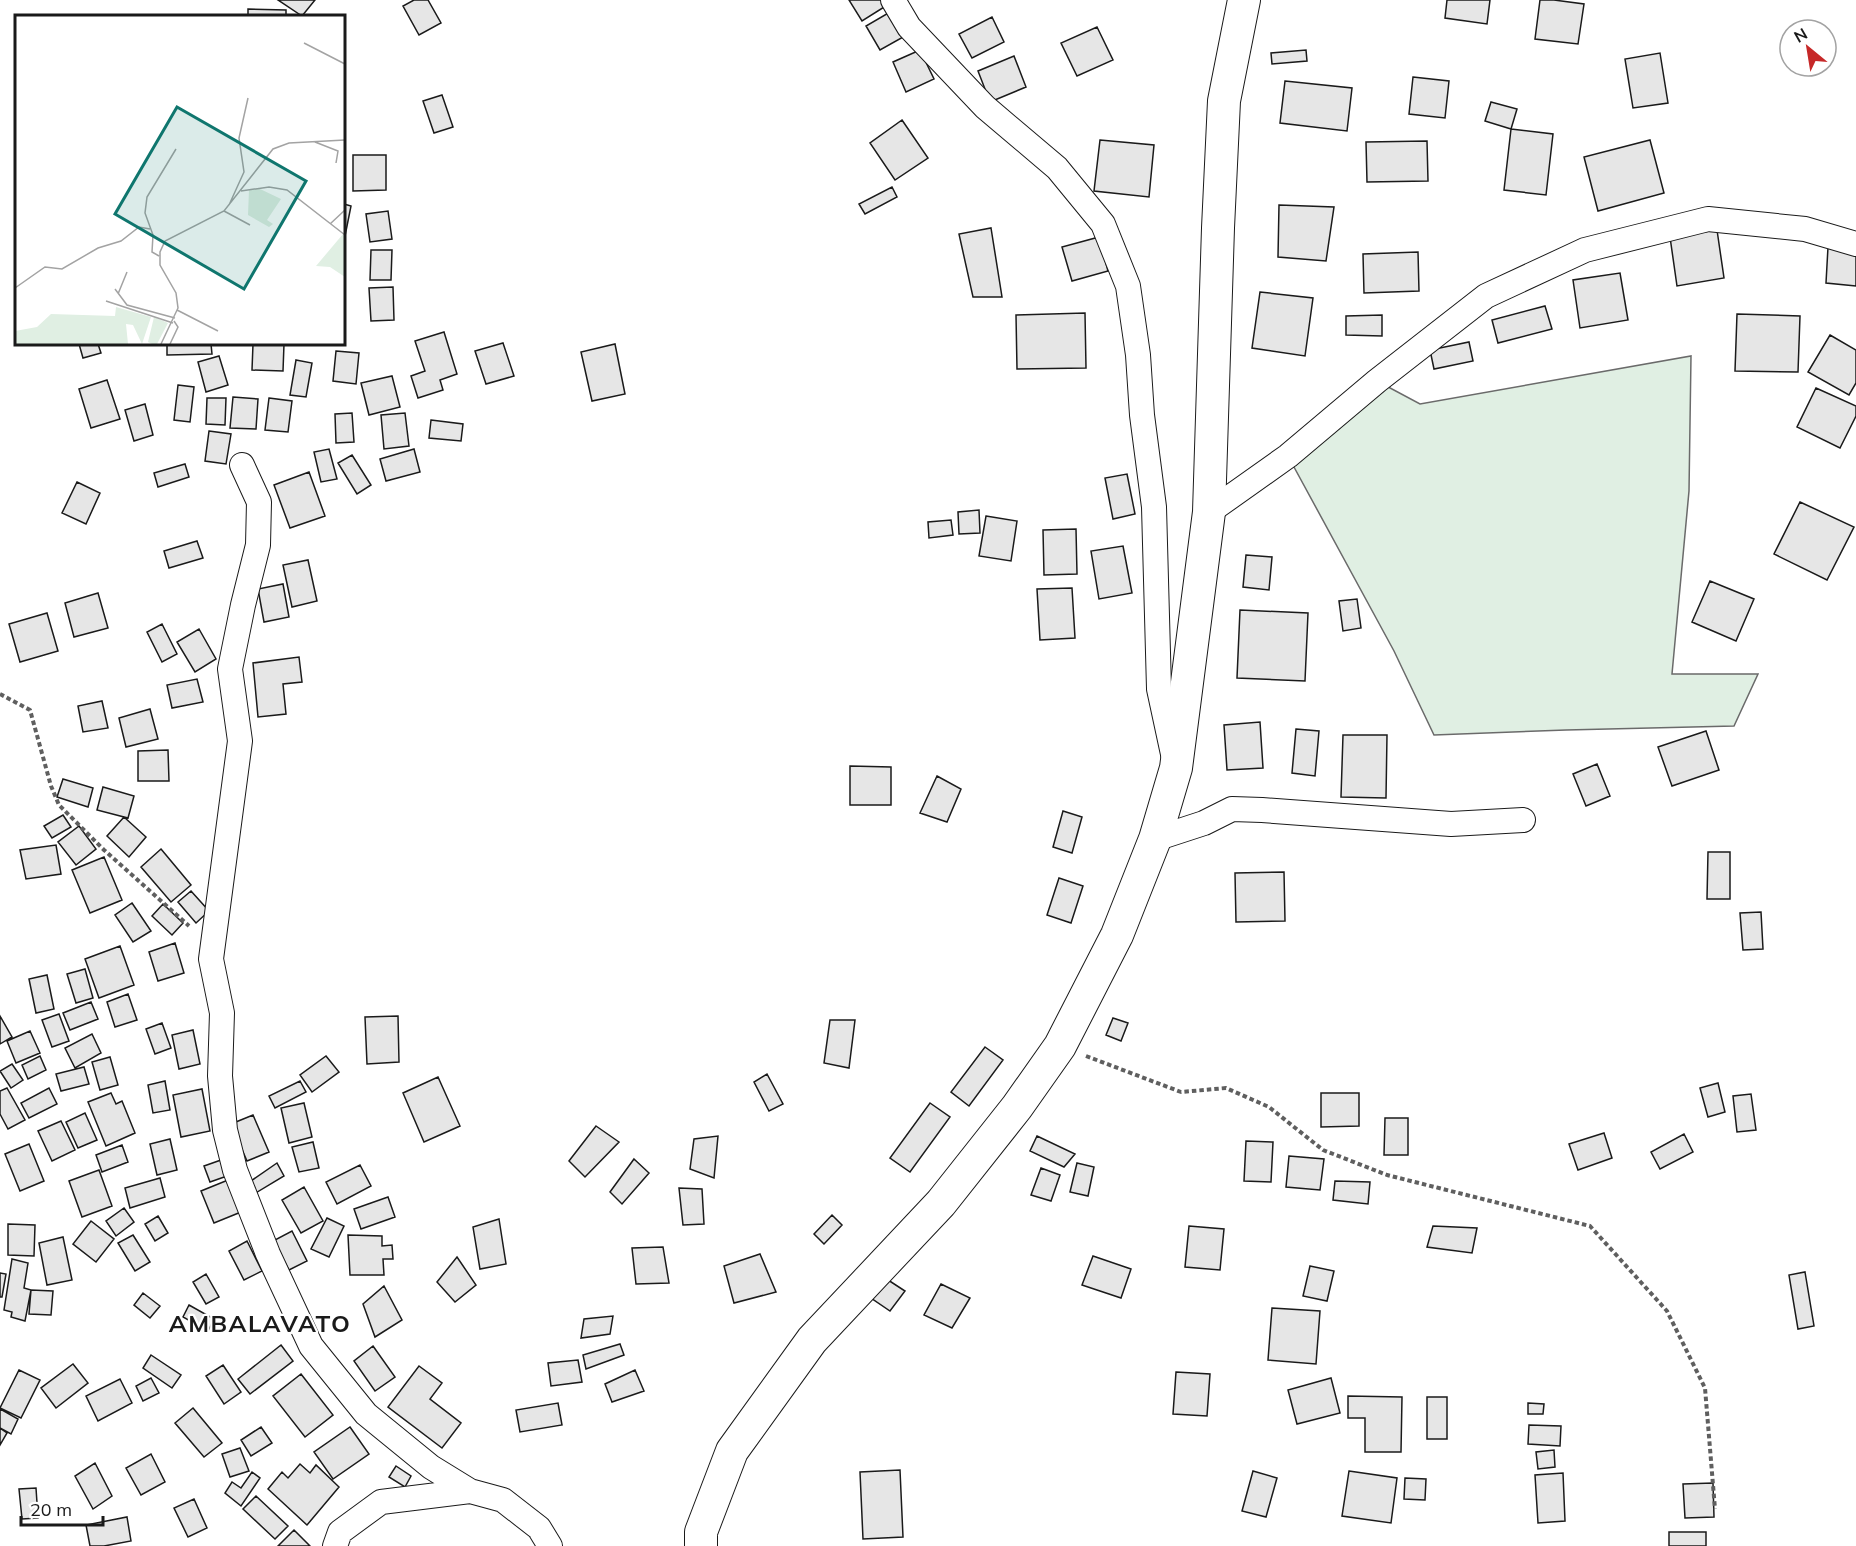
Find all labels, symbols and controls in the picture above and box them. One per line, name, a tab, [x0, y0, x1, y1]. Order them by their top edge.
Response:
inset map	[15, 15, 345, 345]
north arrow	[1778, 18, 1838, 78]
text: N	[1790, 23, 1811, 47]
district label: AMBALAVATO	[169, 1308, 351, 1338]
scale bar	[21, 1489, 104, 1527]
text: 20 m	[30, 1498, 72, 1521]

